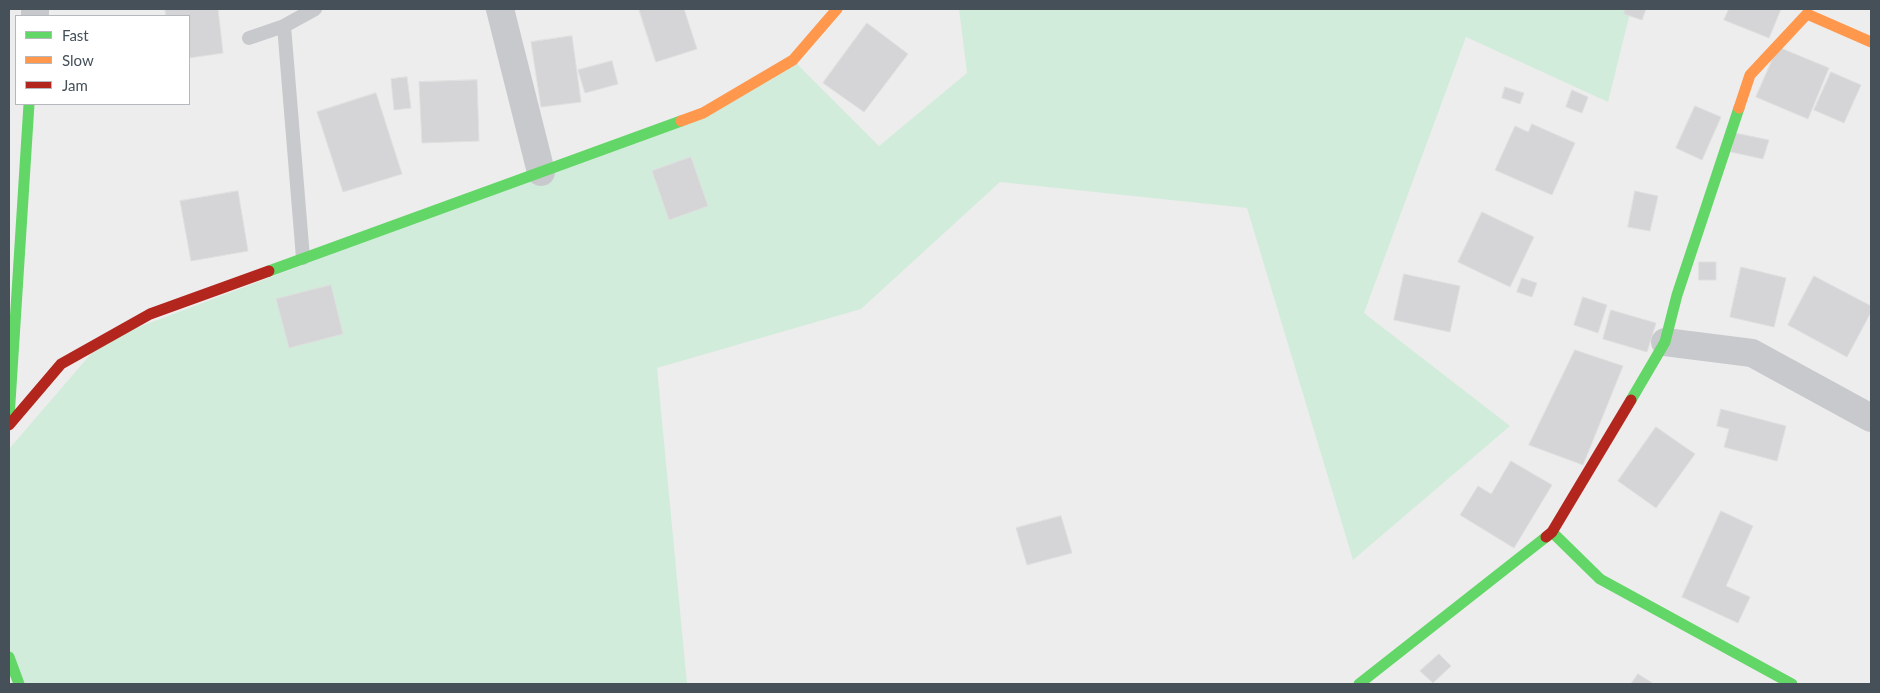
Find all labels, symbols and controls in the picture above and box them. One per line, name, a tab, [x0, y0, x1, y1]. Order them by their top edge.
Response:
legend	[15, 15, 190, 105]
text: Fast	[62, 26, 89, 44]
text: Slow	[62, 51, 94, 69]
text: Jam	[62, 76, 88, 94]

